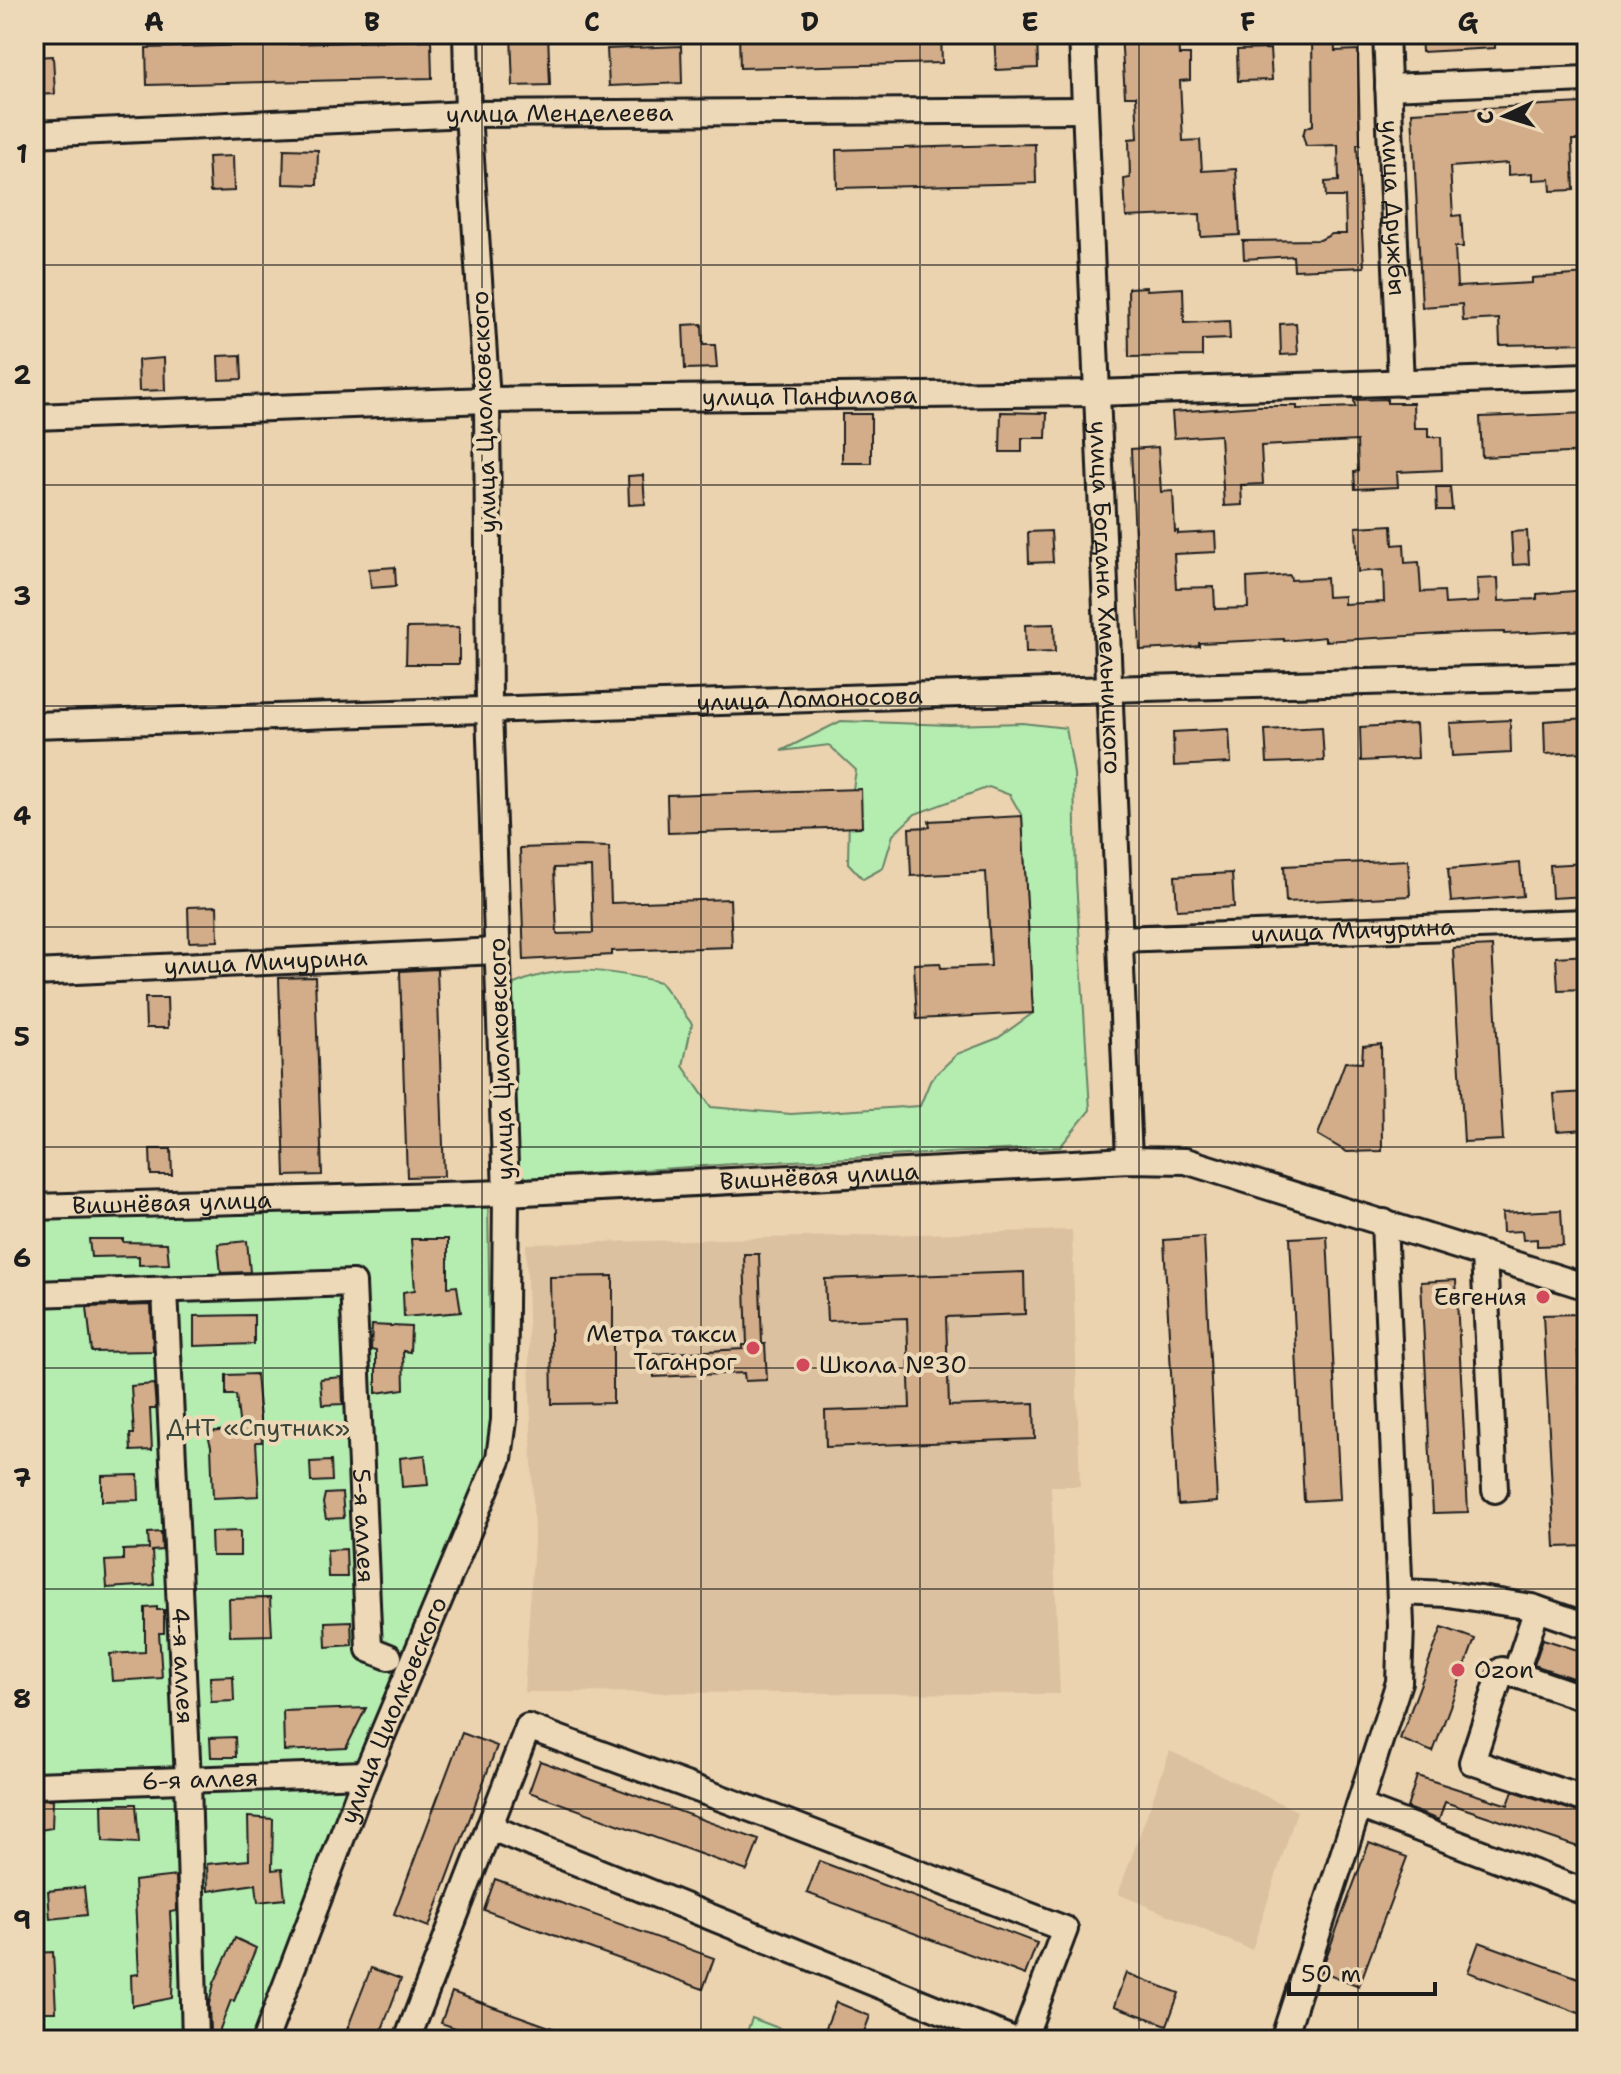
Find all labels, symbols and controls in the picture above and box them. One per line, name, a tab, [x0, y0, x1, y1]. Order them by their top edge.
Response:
text: A	[144, 4, 164, 39]
text: B	[364, 4, 380, 39]
text: C	[584, 4, 600, 39]
text: D	[801, 4, 819, 39]
text: E	[1021, 4, 1039, 39]
text: F	[1240, 4, 1256, 39]
text: G	[1458, 4, 1479, 39]
north arrow	[1465, 76, 1545, 156]
street label: улица Менделеева	[445, 97, 673, 131]
text: С	[1471, 110, 1500, 125]
street label: улица Дружбы	[1374, 119, 1413, 296]
text: 1	[16, 136, 28, 171]
street label: улица Циолковского	[464, 290, 504, 534]
text: 2	[13, 357, 31, 392]
street label: улица Панфилова	[702, 379, 918, 414]
street label: улица Богдана Хмельницкого	[1082, 420, 1129, 775]
text: 3	[13, 578, 31, 613]
street label: улица Ломоносова	[696, 679, 923, 719]
text: 4	[13, 798, 31, 833]
street label: улица Мичурина	[1250, 911, 1455, 950]
street label: улица Циолковского	[481, 937, 521, 1181]
street label: улица Мичурина	[163, 941, 368, 983]
text: 5	[14, 1019, 30, 1054]
street label: Вишнёвая улица	[719, 1155, 920, 1198]
street label: Вишнёвая улица	[72, 1184, 272, 1222]
text: 6	[13, 1240, 31, 1275]
place label: Евгения	[1434, 1281, 1527, 1313]
marker: Евгения	[1534, 1288, 1552, 1306]
place label: Метра такси Таганрог	[586, 1318, 737, 1378]
marker: Метра такси Таганрог	[744, 1339, 762, 1357]
place label: Школа №30	[819, 1349, 967, 1381]
marker: Школа №30	[794, 1356, 812, 1374]
park label: ДНТ «Спутник»	[166, 1412, 350, 1444]
text: 7	[13, 1460, 31, 1495]
street label: 5-я аллея	[345, 1468, 382, 1584]
street label: улица Циолковского	[333, 1592, 455, 1828]
street label: 4-я аллея	[164, 1606, 201, 1725]
place label: Ozon	[1474, 1654, 1534, 1686]
marker: Ozon	[1449, 1661, 1467, 1679]
text: 8	[13, 1681, 31, 1716]
street label: 6-я аллея	[141, 1762, 259, 1797]
text: 9	[13, 1902, 31, 1937]
scale bar	[1289, 1946, 1435, 1996]
text: 50 m	[1301, 1958, 1361, 1990]

